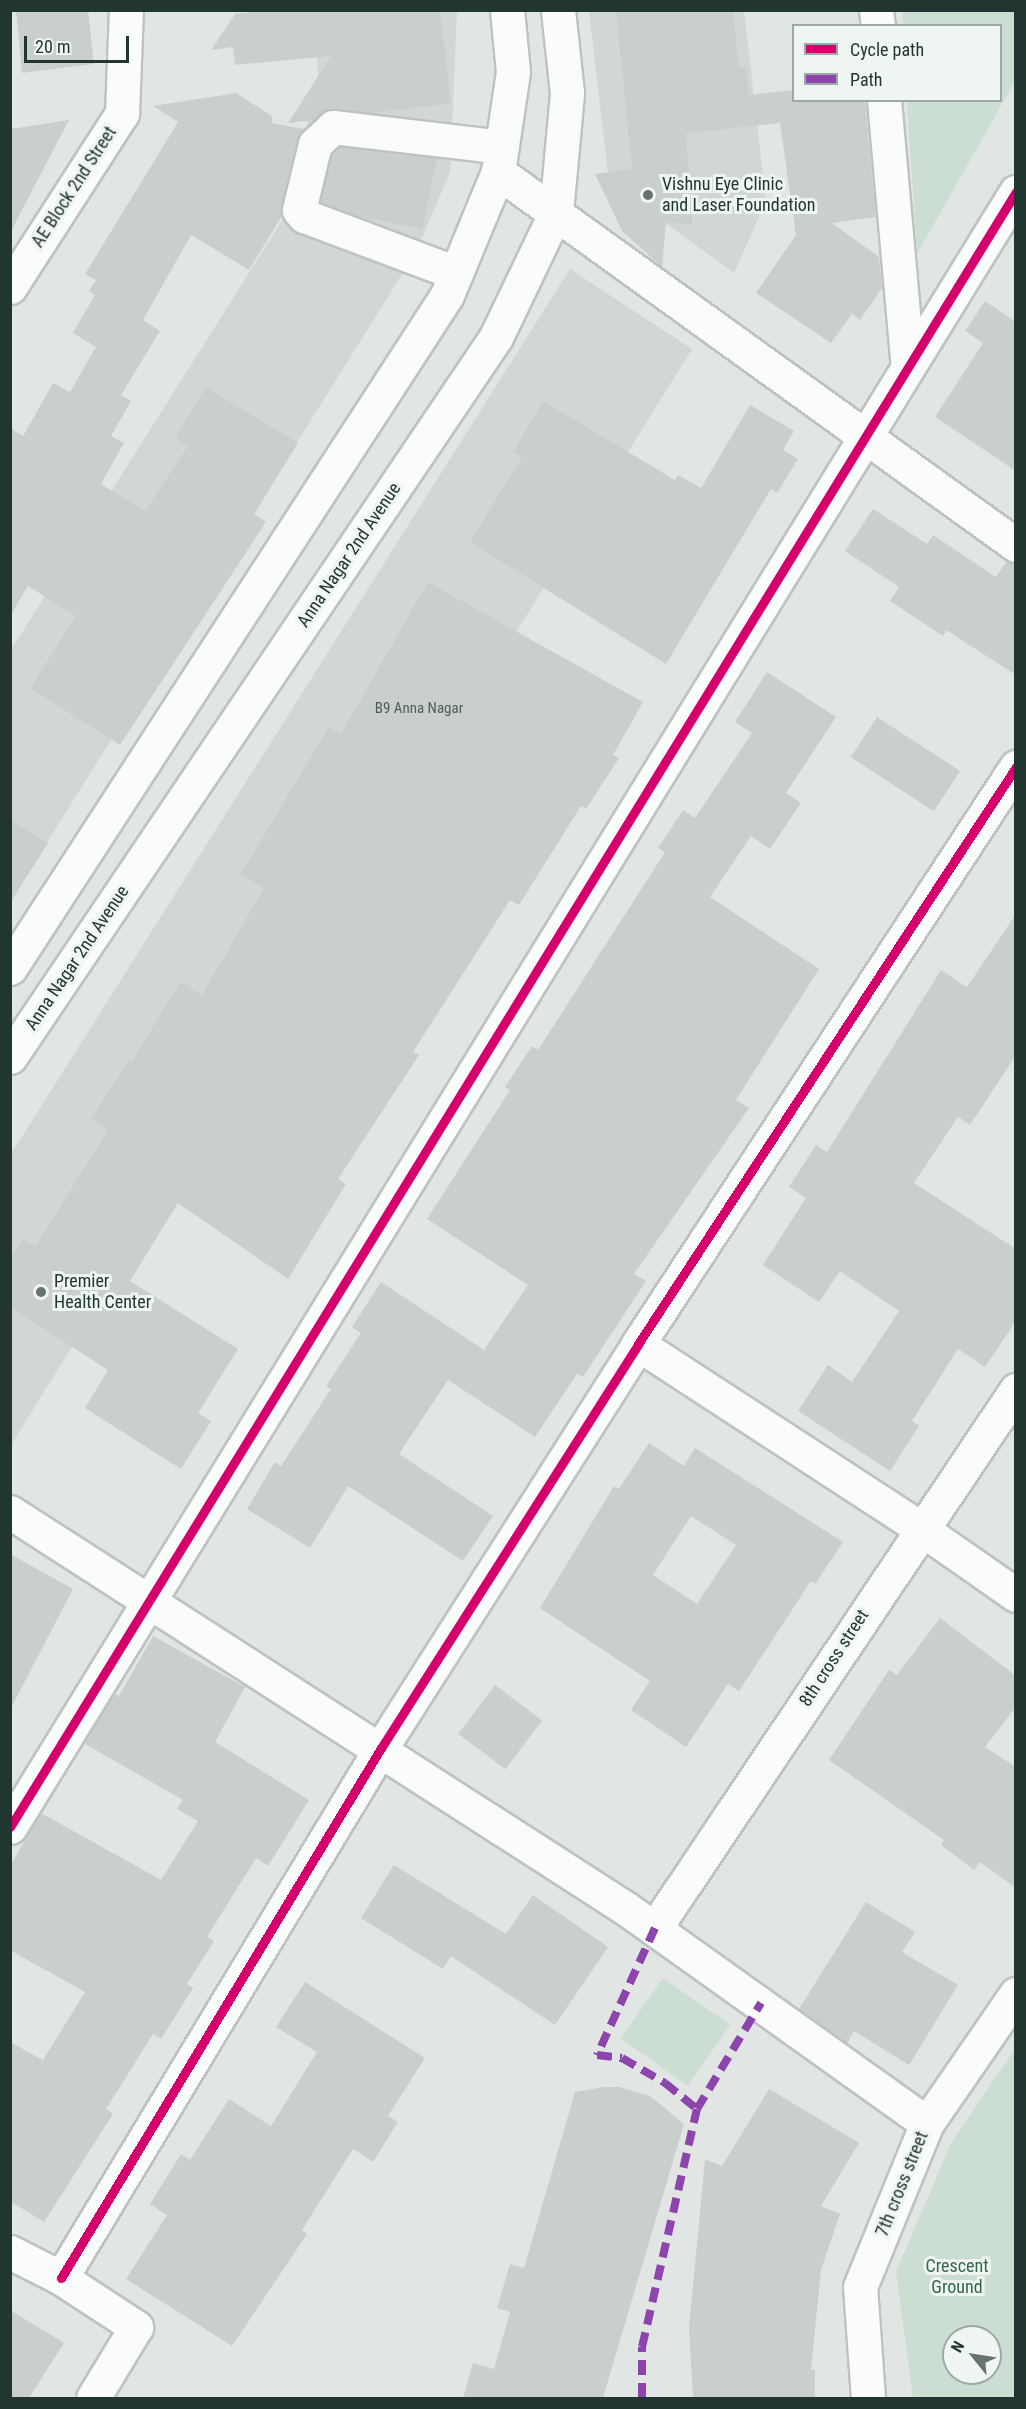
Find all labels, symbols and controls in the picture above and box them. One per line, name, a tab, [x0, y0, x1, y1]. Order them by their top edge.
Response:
scale bar	[27, 24, 132, 62]
legend	[792, 24, 1002, 102]
text: 20 m	[35, 36, 70, 57]
text: Cycle path	[850, 39, 924, 60]
text: Path	[850, 69, 883, 90]
street label: AE Block 2nd Street	[27, 122, 121, 252]
place label: Vishnu Eye Clinic and Laser Foundation	[662, 174, 816, 216]
marker: Vishnu Eye Clinic and Laser Foundation	[639, 186, 657, 204]
street label: Anna Nagar 2nd Avenue	[293, 479, 405, 631]
house number: B9 Anna Nagar	[375, 700, 463, 718]
street label: Anna Nagar 2nd Avenue	[21, 882, 133, 1034]
place label: Premier Health Center	[54, 1271, 151, 1314]
marker: Premier Health Center	[32, 1283, 50, 1301]
street label: 8th cross street	[795, 1605, 873, 1711]
street label: 7th cross street	[871, 2128, 933, 2240]
park label: Crescent Ground	[926, 2256, 988, 2298]
north arrow	[942, 2325, 1002, 2385]
text: N	[947, 2338, 968, 2356]

